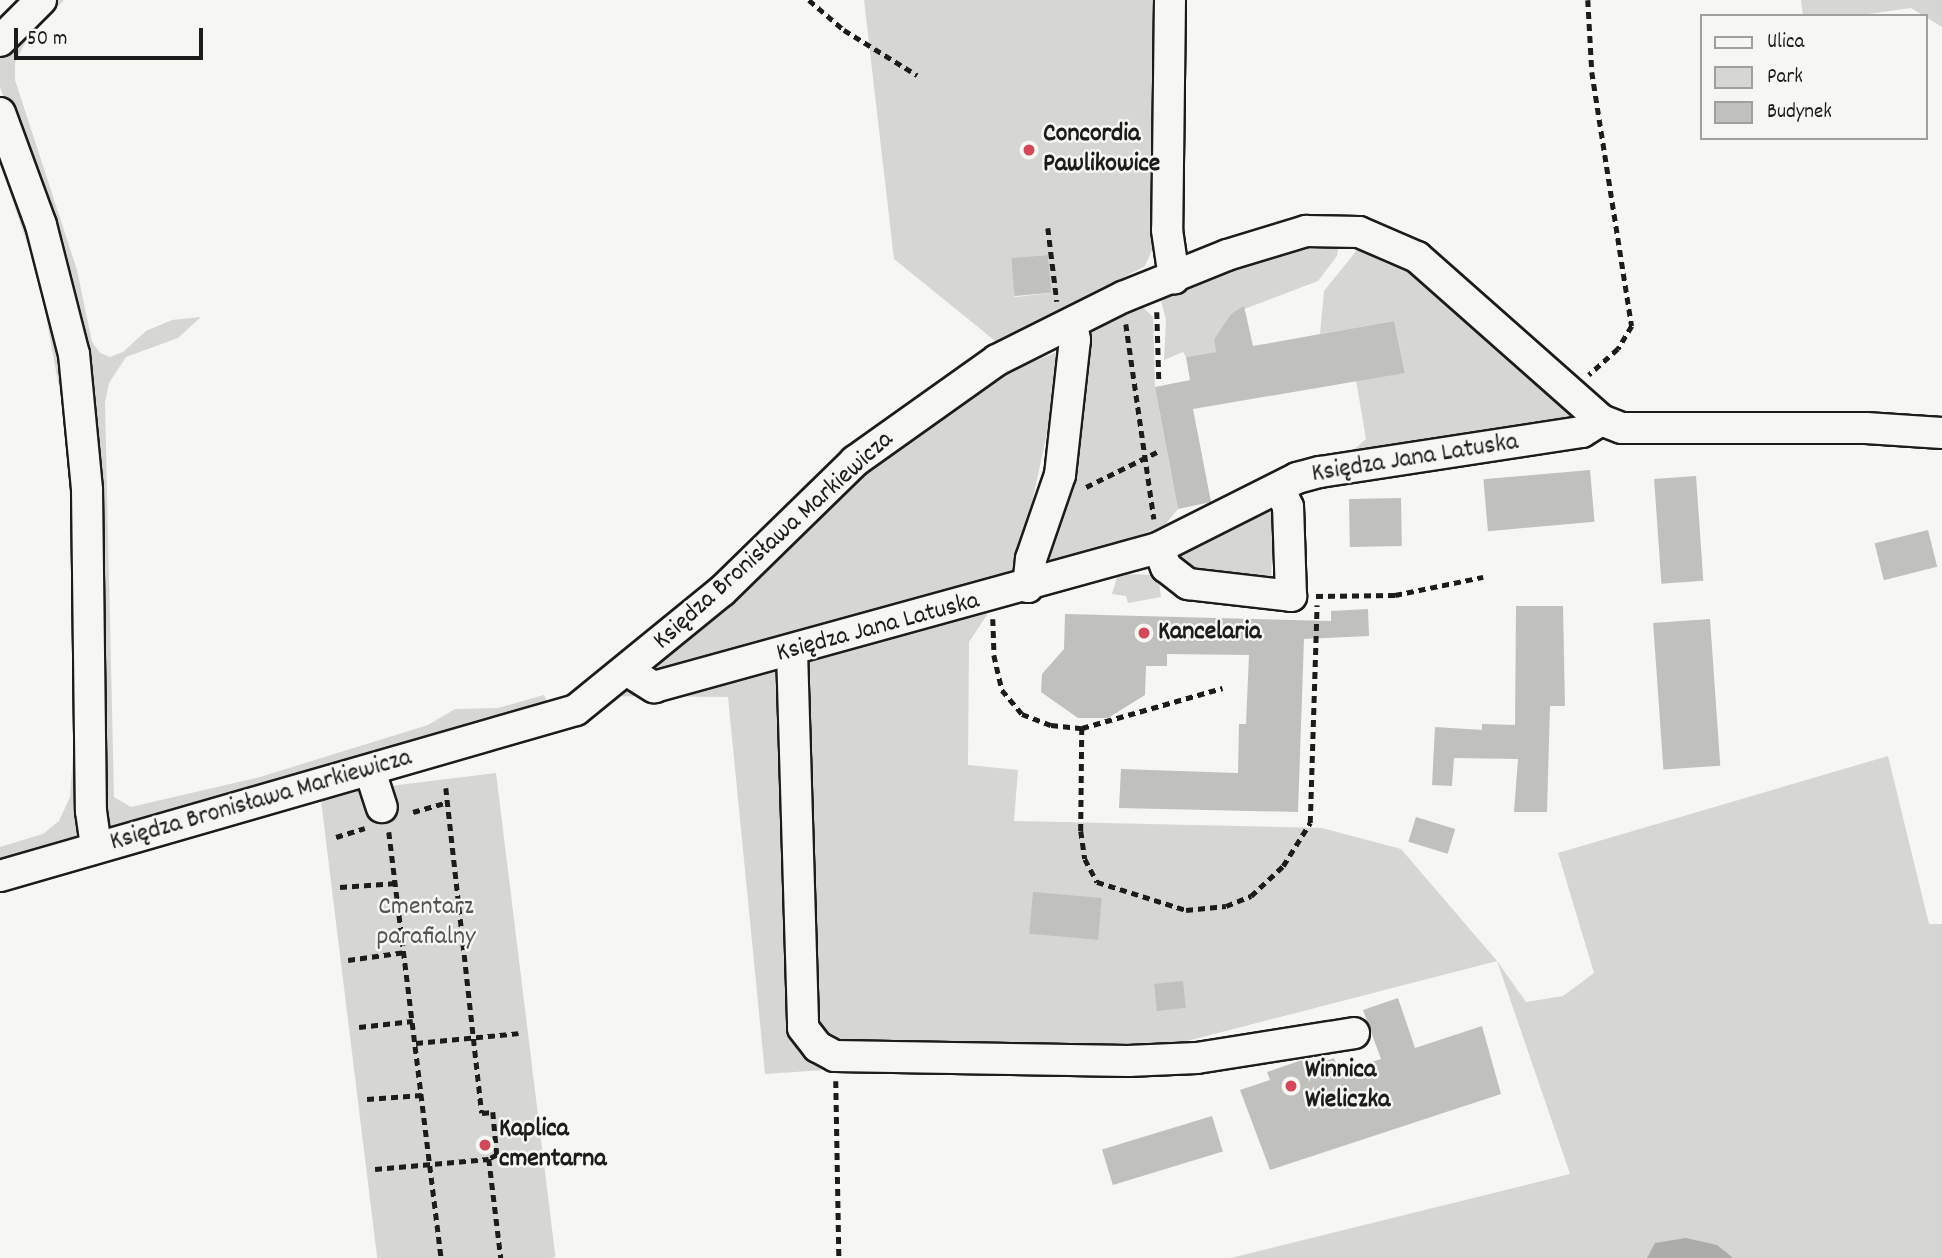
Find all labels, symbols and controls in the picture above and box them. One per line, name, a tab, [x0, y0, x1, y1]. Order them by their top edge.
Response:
scale bar	[18, 14, 206, 58]
legend	[1700, 14, 1928, 140]
text: 50 m	[27, 25, 67, 55]
text: Ulica	[1767, 28, 1804, 58]
text: Park	[1767, 63, 1803, 93]
text: Budynek	[1767, 98, 1832, 128]
place label: Concordia Pawlikowice	[1043, 119, 1160, 180]
marker: Concordia Pawlikowice	[1021, 142, 1037, 158]
street label: Księdza Bronisława Markiewicza	[648, 425, 900, 657]
street label: Księdza Jana Latuska	[1310, 427, 1520, 491]
street label: Księdza Jana Latuska	[773, 586, 983, 670]
place label: Kancelaria	[1158, 617, 1261, 649]
marker: Kancelaria	[1136, 625, 1152, 641]
street label: Księdza Bronisława Markiewicza	[107, 743, 415, 859]
park label: Cmentarz parafialny	[377, 892, 475, 954]
place label: Winnica Wieliczka	[1305, 1055, 1390, 1116]
marker: Winnica Wieliczka	[1283, 1078, 1299, 1094]
place label: Kaplica cmentarna	[499, 1114, 606, 1176]
marker: Kaplica cmentarna	[477, 1137, 493, 1153]

